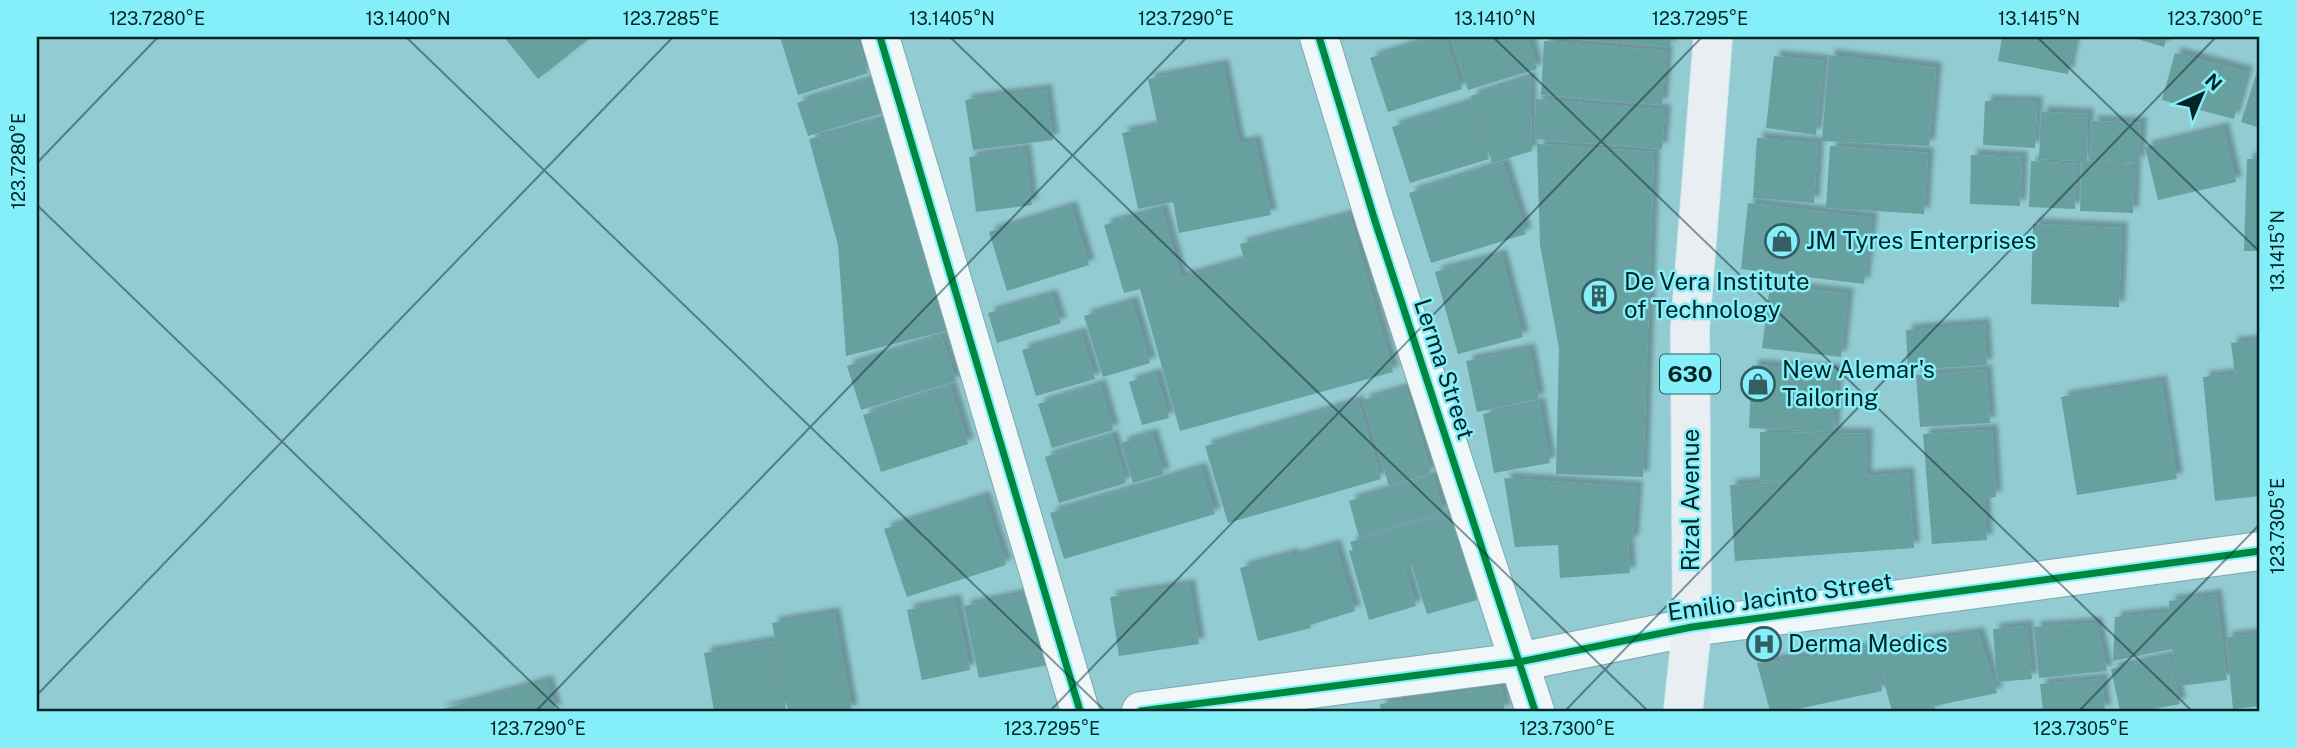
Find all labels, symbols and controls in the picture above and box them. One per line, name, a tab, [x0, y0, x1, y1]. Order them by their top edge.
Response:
text: 123.7280°E	[109, 8, 205, 29]
text: 13.1400°N	[365, 8, 451, 29]
text: 123.7285°E	[623, 8, 719, 29]
text: 13.1405°N	[909, 8, 995, 29]
text: 123.7290°E	[1138, 8, 1234, 29]
text: 13.1410°N	[1454, 8, 1536, 29]
text: 123.7295°E	[1652, 8, 1748, 29]
text: 13.1415°N	[1998, 8, 2080, 29]
text: 123.7300°E	[2167, 8, 2263, 29]
north arrow	[2168, 60, 2238, 130]
text: N	[2201, 69, 2227, 95]
text: 123.7280°E	[8, 113, 29, 209]
text: 13.1415°N	[2267, 210, 2288, 292]
shop icon: JM Tyres Enterprises	[1763, 222, 1801, 260]
place label: JM Tyres Enterprises	[1806, 226, 2036, 254]
place label: De Vera Institute of Technology	[1624, 267, 1810, 323]
building icon: De Vera Institute of Technology	[1580, 277, 1618, 315]
street label: Lerma Street	[1409, 295, 1481, 443]
road number: 630	[1660, 354, 1720, 394]
place label: New Alemar's Tailoring	[1782, 355, 1935, 411]
shop icon: New Alemar's Tailoring	[1739, 365, 1777, 403]
street label: Rizal Avenue	[1676, 429, 1704, 571]
text: 123.7305°E	[2267, 478, 2288, 574]
street label: Emilio Jacinto Street	[1665, 566, 1894, 626]
hospital icon: Derma Medics	[1745, 625, 1783, 663]
place label: Derma Medics	[1788, 629, 1948, 657]
text: 123.7290°E	[490, 718, 586, 739]
text: 123.7295°E	[1004, 718, 1100, 739]
text: 123.7300°E	[1519, 718, 1615, 739]
text: 123.7305°E	[2033, 718, 2129, 739]

